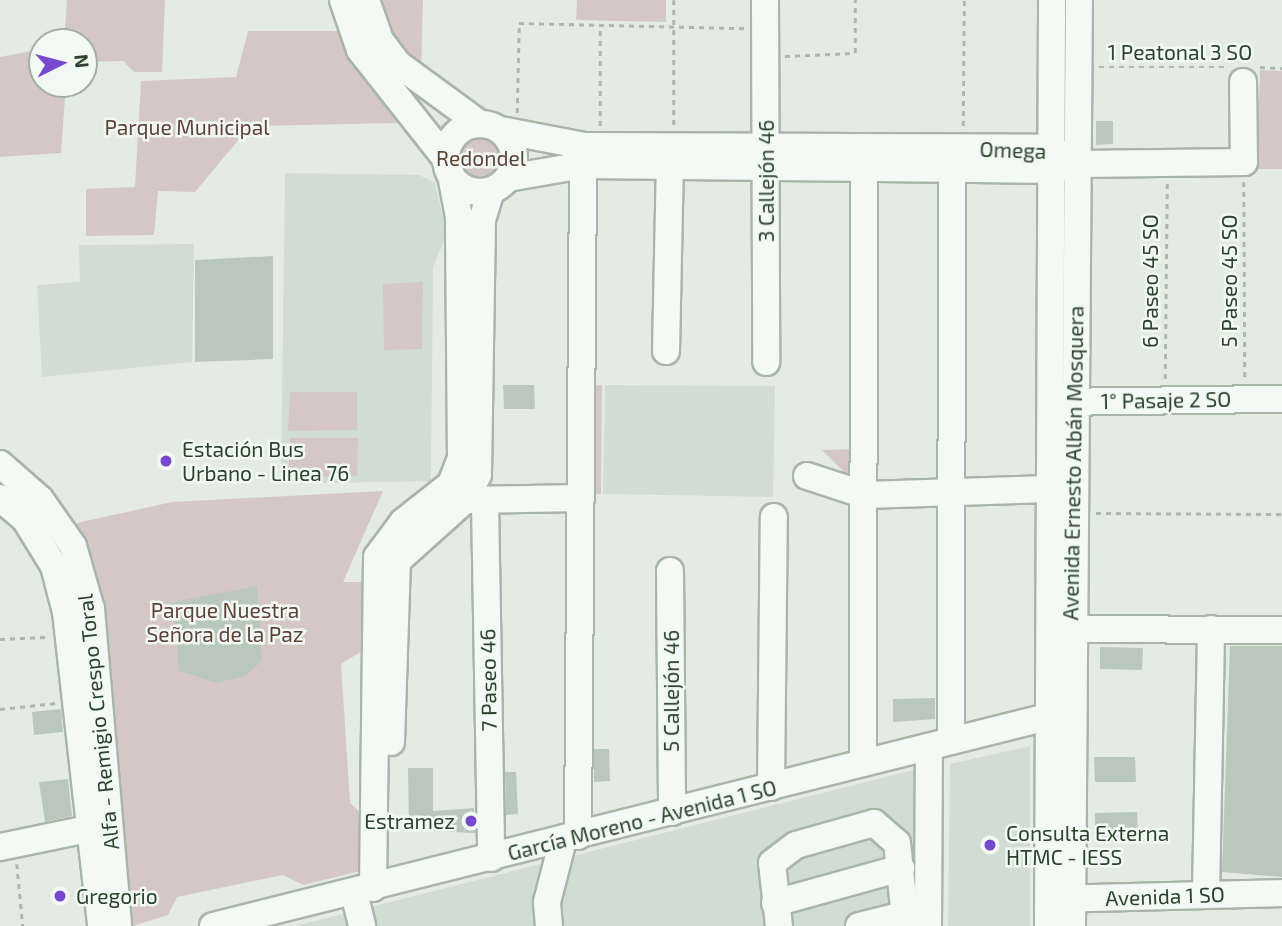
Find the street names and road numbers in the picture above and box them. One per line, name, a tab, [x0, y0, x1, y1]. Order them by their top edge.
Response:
street label: 1 Peatonal 3 SO	[1108, 39, 1252, 65]
street label: 3 Callejón 46	[753, 120, 779, 242]
street label: Omega	[979, 136, 1047, 164]
street label: 6 Paseo 45 SO	[1137, 214, 1163, 348]
street label: 5 Paseo 45 SO	[1216, 215, 1242, 347]
street label: Avenida Ernesto Albán Mosquera	[1058, 305, 1088, 621]
street label: 1° Pasaje 2 SO	[1101, 386, 1231, 414]
street label: Alfa - Remigio Crespo Toral	[72, 593, 124, 851]
street label: 7 Paseo 46	[475, 628, 501, 732]
street label: 5 Callejón 46	[658, 630, 684, 752]
street label: García Moreno - Avenida 1 SO	[505, 774, 779, 866]
street label: Avenida 1 SO	[1105, 881, 1225, 911]

